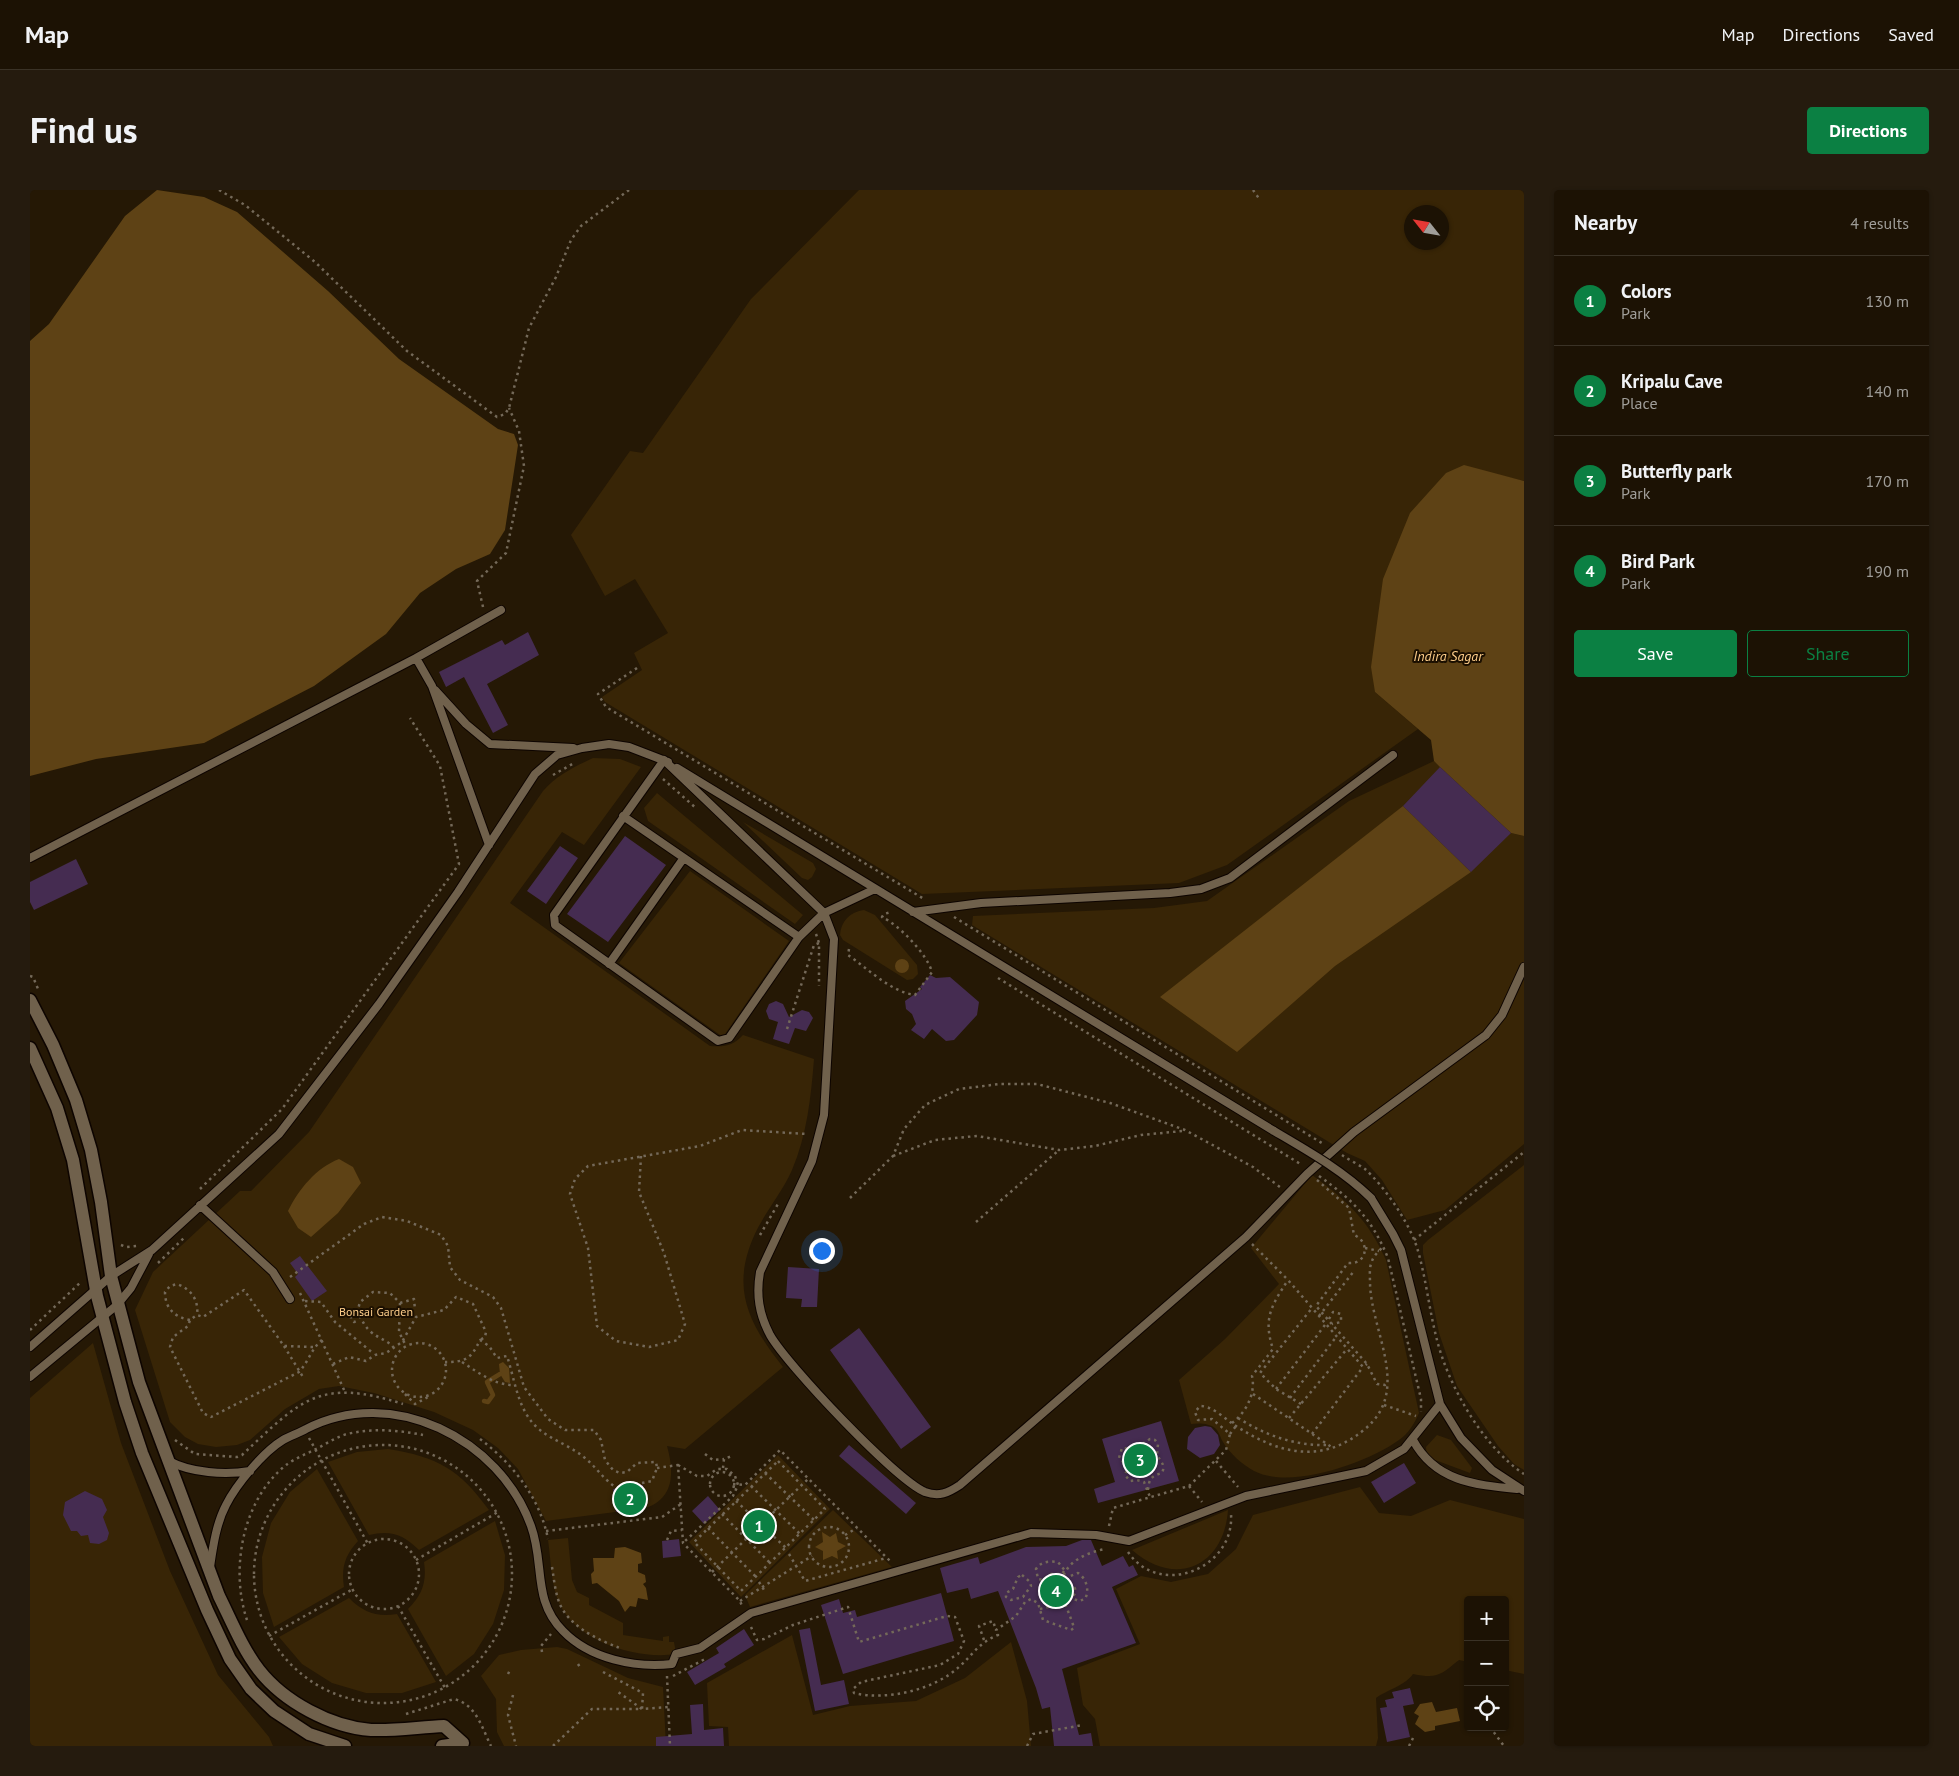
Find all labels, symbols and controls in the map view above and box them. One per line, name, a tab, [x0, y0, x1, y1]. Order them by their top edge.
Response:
text: Map	[25, 19, 69, 50]
text: Map	[1722, 23, 1754, 46]
text: Directions	[1782, 23, 1860, 46]
text: Saved	[1888, 23, 1934, 46]
text: Find us	[30, 107, 138, 153]
button: Directions	[1807, 107, 1929, 154]
north arrow	[1404, 205, 1449, 250]
text: Nearby	[1574, 209, 1637, 236]
text: 4 results	[1850, 213, 1909, 233]
text: Colors	[1621, 279, 1672, 303]
text: 1	[1585, 291, 1595, 311]
text: 130 m	[1866, 291, 1909, 311]
text: Park	[1621, 303, 1650, 323]
text: Kripalu Cave	[1621, 369, 1723, 393]
text: 2	[1585, 381, 1595, 401]
text: 140 m	[1866, 381, 1909, 401]
text: Place	[1621, 393, 1658, 413]
text: Butterfly park	[1621, 459, 1732, 483]
text: 3	[1585, 471, 1595, 491]
text: 170 m	[1866, 471, 1909, 491]
text: Park	[1621, 483, 1650, 503]
text: Bird Park	[1621, 549, 1695, 573]
text: 4	[1585, 561, 1595, 581]
text: 190 m	[1866, 561, 1909, 581]
text: Park	[1621, 573, 1650, 593]
button: Save	[1574, 630, 1737, 677]
button: Share	[1747, 630, 1909, 677]
water label: Indira Sagar	[1413, 647, 1484, 665]
your location	[809, 1238, 835, 1264]
park label: Bonsai Garden	[339, 1304, 413, 1319]
pin: 3	[1124, 1441, 1156, 1479]
pin: 2	[614, 1480, 646, 1518]
pin: 1	[743, 1507, 775, 1545]
pin: 4	[1040, 1572, 1072, 1610]
map controls	[1464, 1596, 1509, 1731]
button: +	[1464, 1596, 1509, 1641]
button: −	[1464, 1641, 1509, 1686]
button: locate	[1464, 1686, 1509, 1731]

